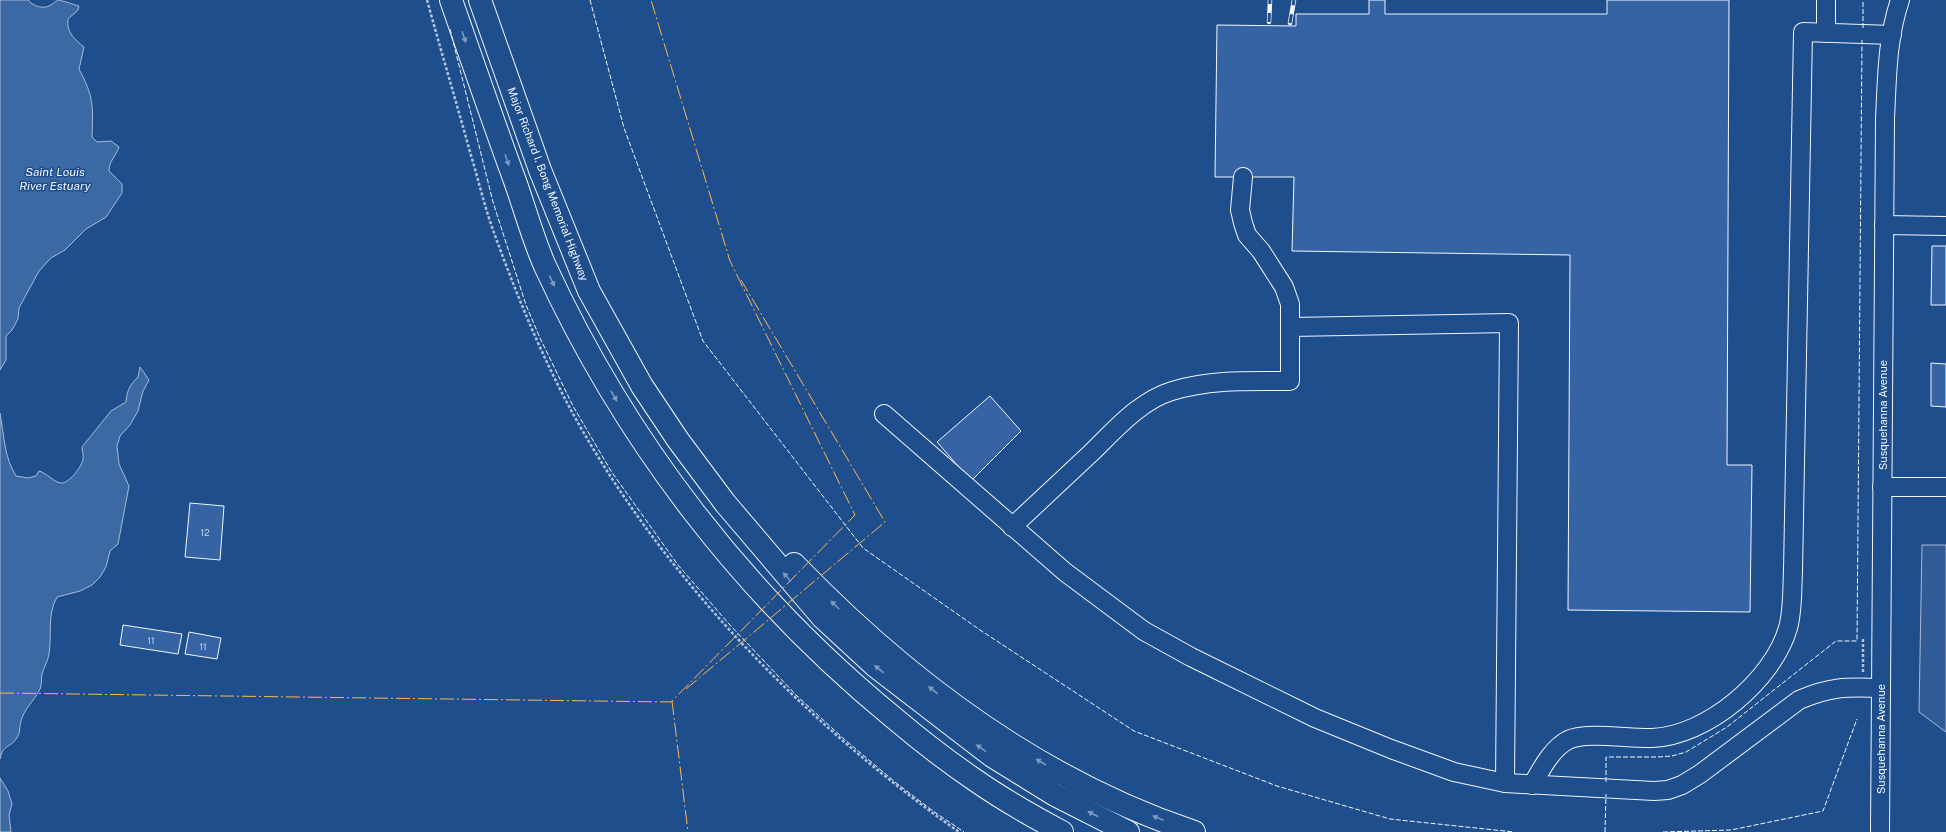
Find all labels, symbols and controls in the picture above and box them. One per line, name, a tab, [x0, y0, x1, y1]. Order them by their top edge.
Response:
one-way arrow	[461, 31, 467, 43]
street label: Major Richard I. Bong Memorial Highway	[505, 85, 591, 283]
one-way arrow	[504, 154, 510, 166]
water label: Saint Louis River Estuary	[19, 165, 92, 193]
one-way arrow	[549, 276, 555, 287]
street label: Susquehanna Avenue	[1877, 360, 1889, 470]
one-way arrow	[610, 390, 617, 402]
house number: 12	[200, 527, 210, 538]
one-way arrow	[783, 572, 792, 581]
one-way arrow	[830, 600, 840, 610]
house number: 11	[147, 635, 155, 646]
house number: 11	[199, 641, 207, 652]
one-way arrow	[873, 664, 884, 673]
street label: Susquehanna Avenue	[1875, 684, 1887, 794]
one-way arrow	[928, 686, 939, 694]
one-way arrow	[976, 744, 987, 752]
one-way arrow	[1035, 759, 1047, 766]
one-way arrow	[1087, 811, 1099, 818]
one-way arrow	[1152, 815, 1164, 822]

